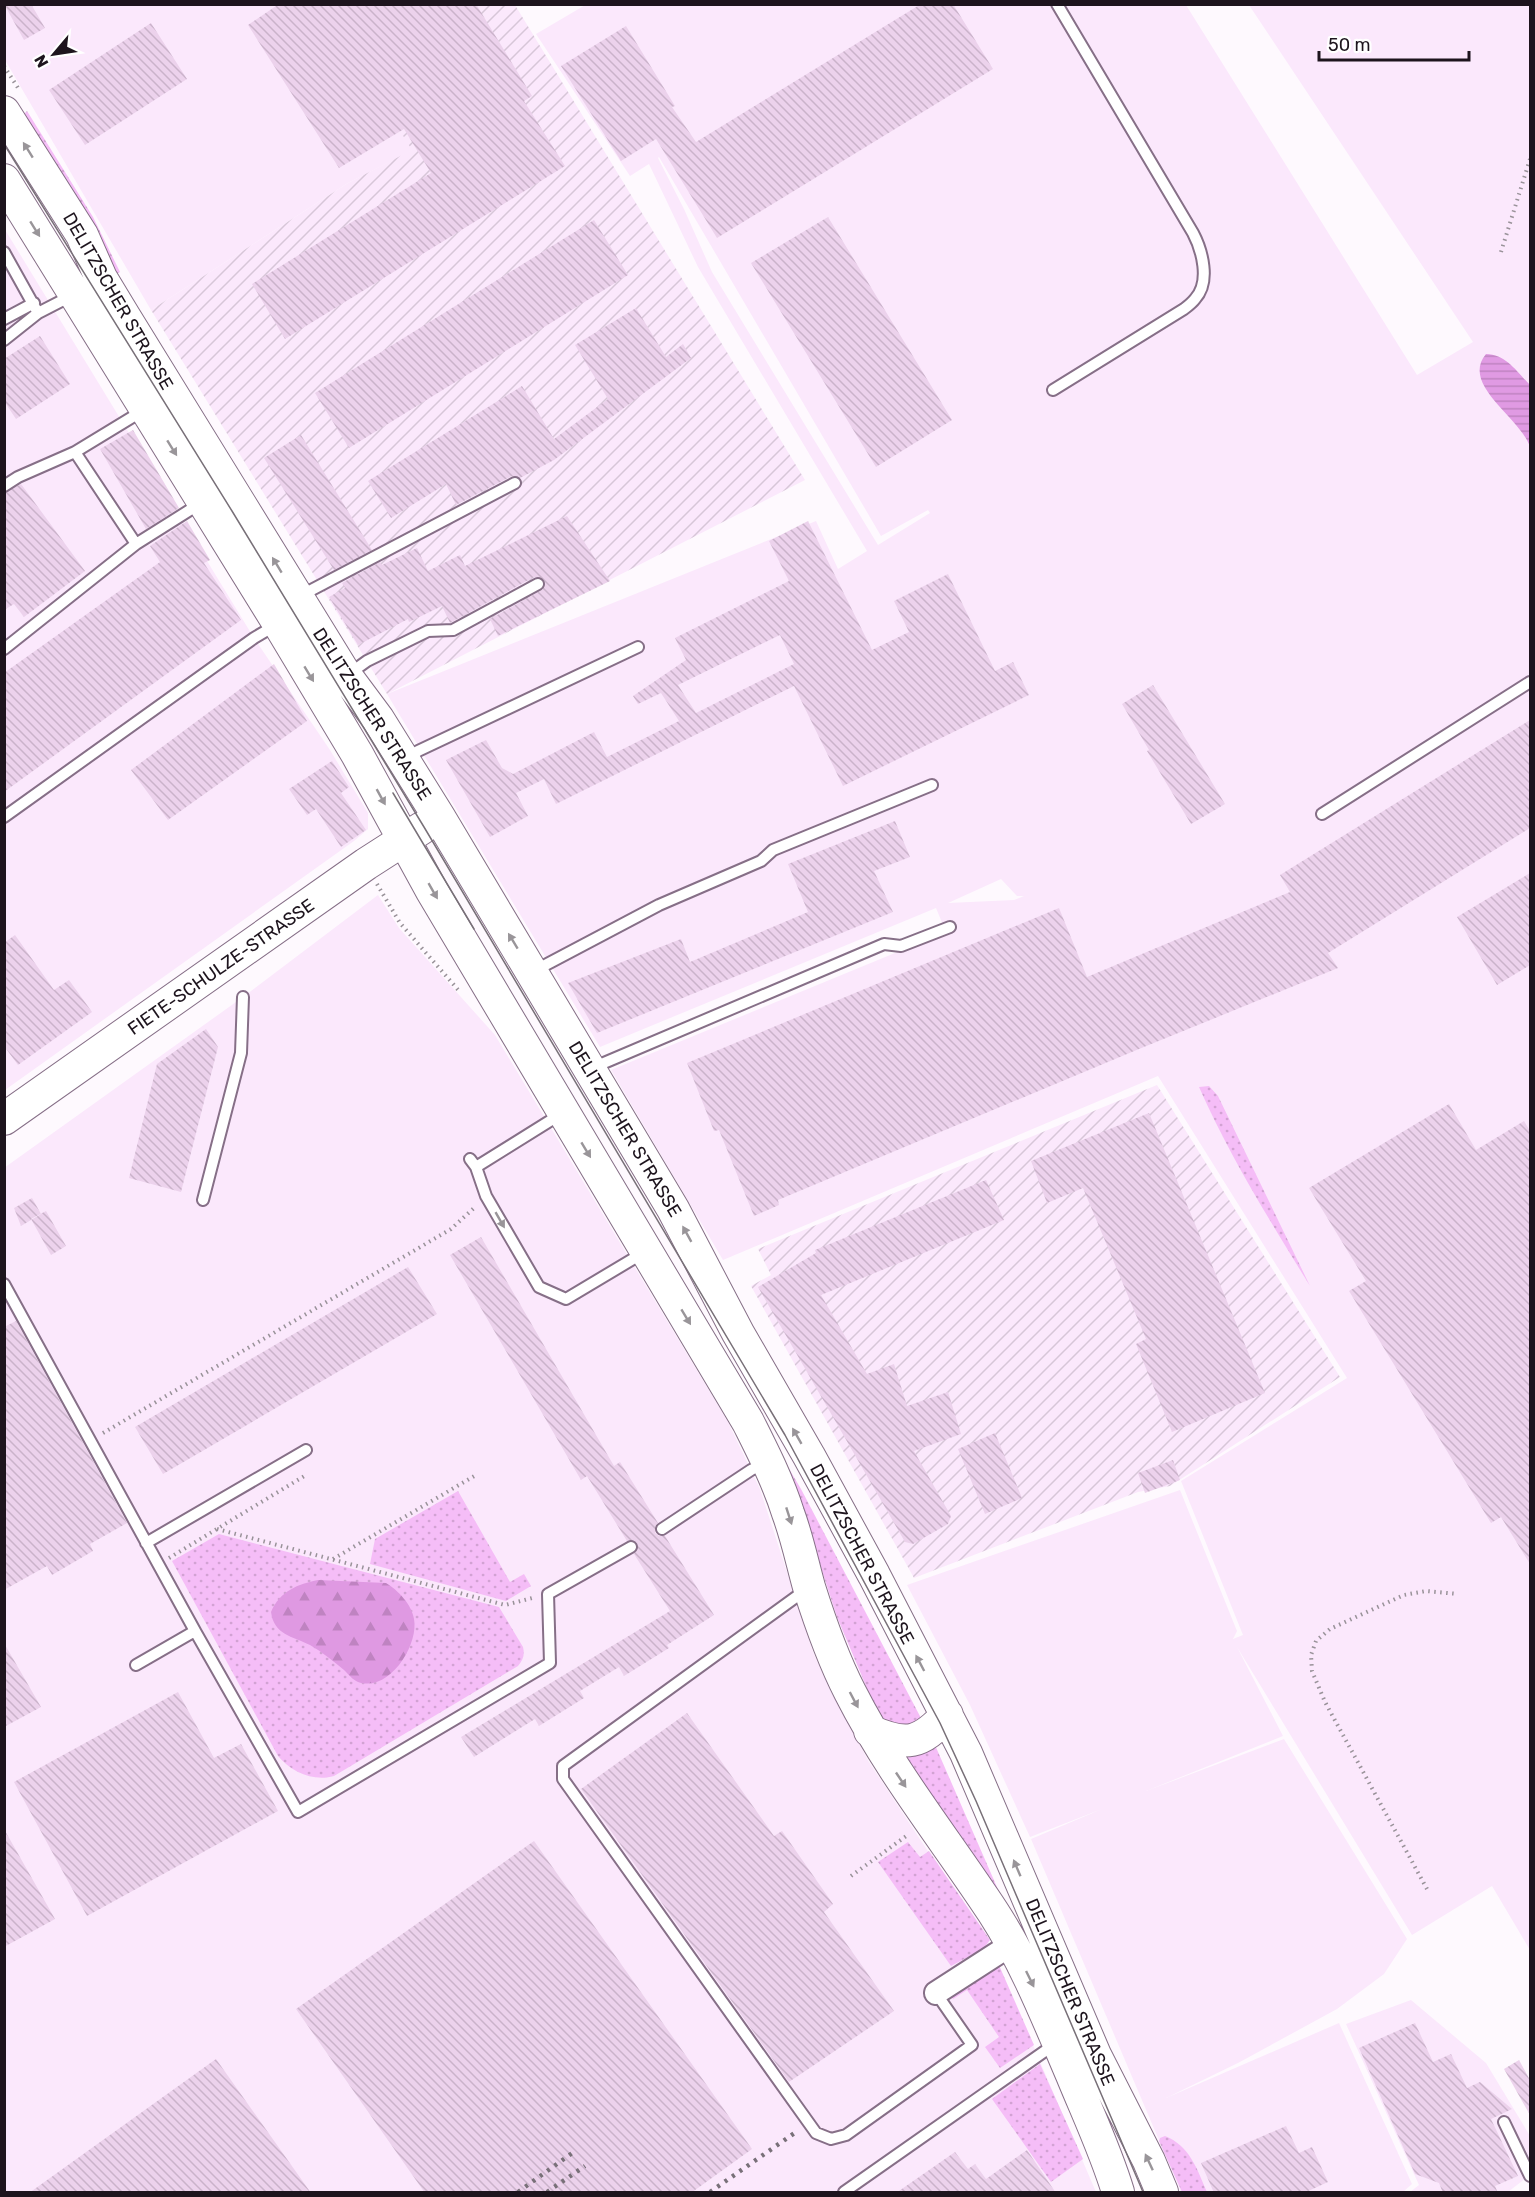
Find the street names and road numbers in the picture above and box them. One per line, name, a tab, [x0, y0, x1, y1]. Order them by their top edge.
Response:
street label: DELITZSCHER STRASSE	[58, 208, 178, 394]
street label: DELITZSCHER STRASSE	[308, 624, 436, 804]
street label: FIETE-SCHULZE-STRASSE	[123, 894, 319, 1040]
street label: DELITZSCHER STRASSE	[564, 1037, 686, 1221]
street label: DELITZSCHER STRASSE	[805, 1460, 919, 1648]
street label: DELITZSCHER STRASSE	[1021, 1895, 1119, 2089]

